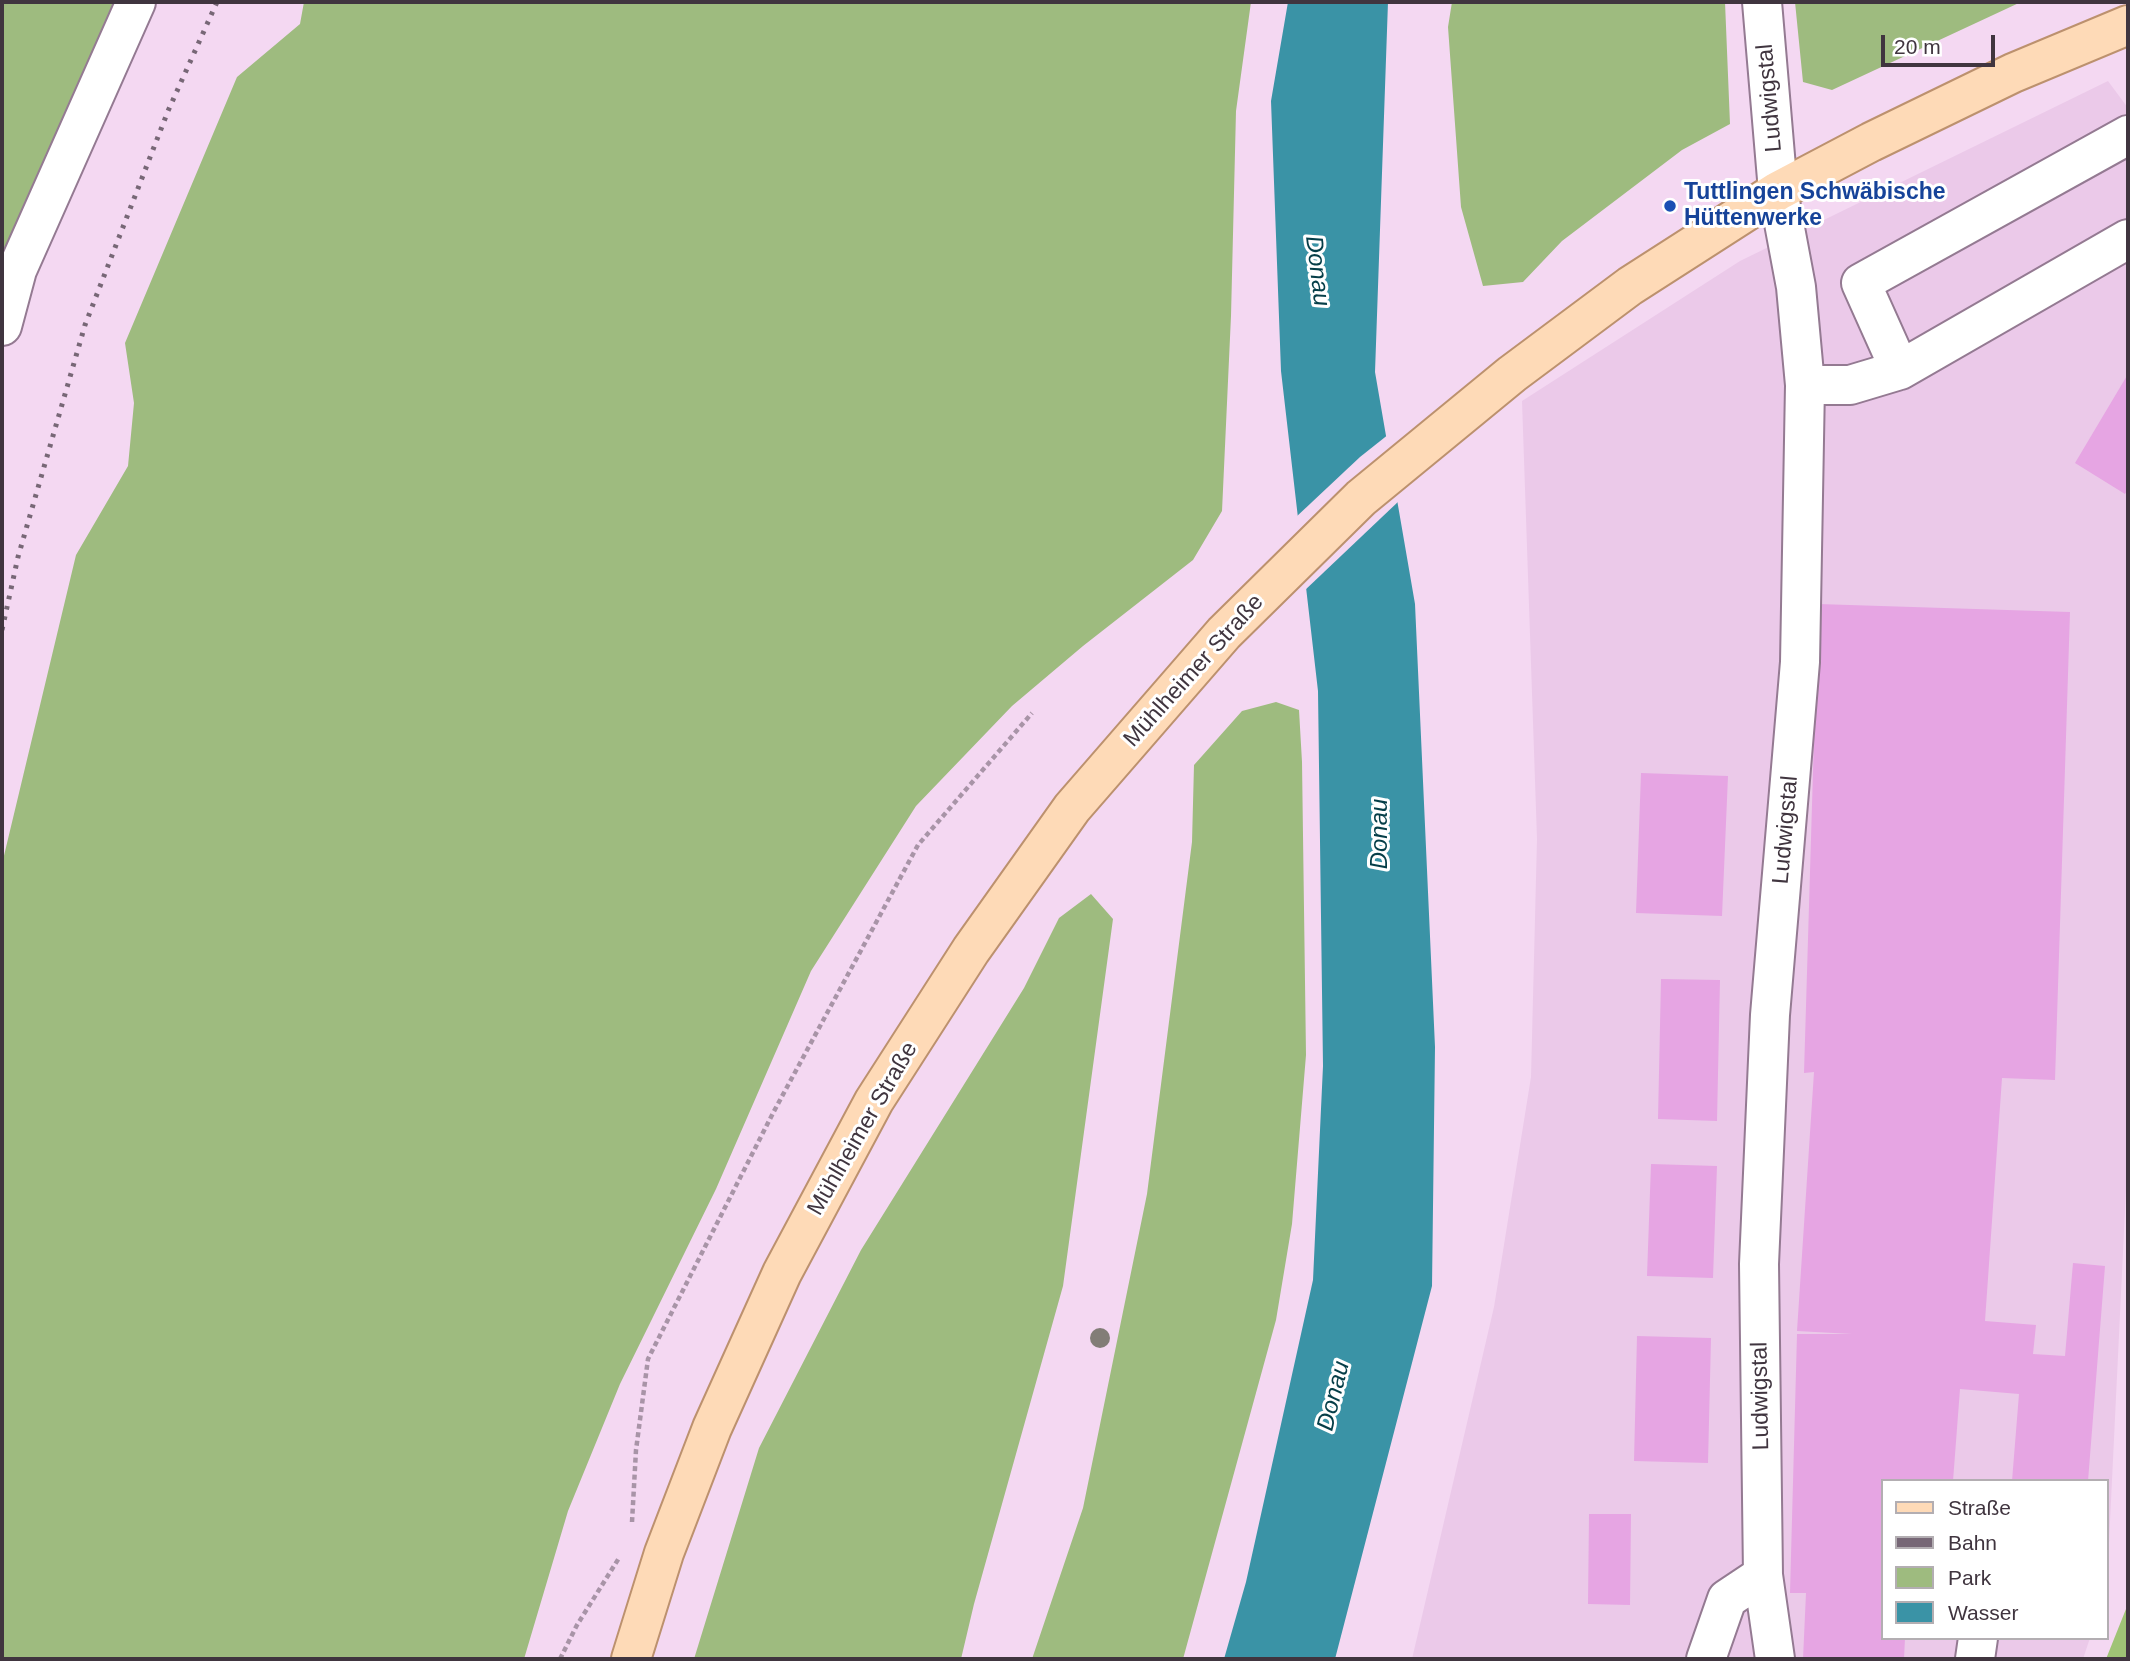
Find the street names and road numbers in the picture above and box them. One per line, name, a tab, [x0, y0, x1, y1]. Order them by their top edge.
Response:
street label: Ludwigstal	[1752, 43, 1788, 153]
street label: Mühlheimer Straße	[1118, 589, 1270, 753]
street label: Ludwigstal	[1768, 775, 1804, 885]
street label: Mühlheimer Straße	[802, 1037, 924, 1221]
street label: Ludwigstal	[1746, 1341, 1776, 1451]

